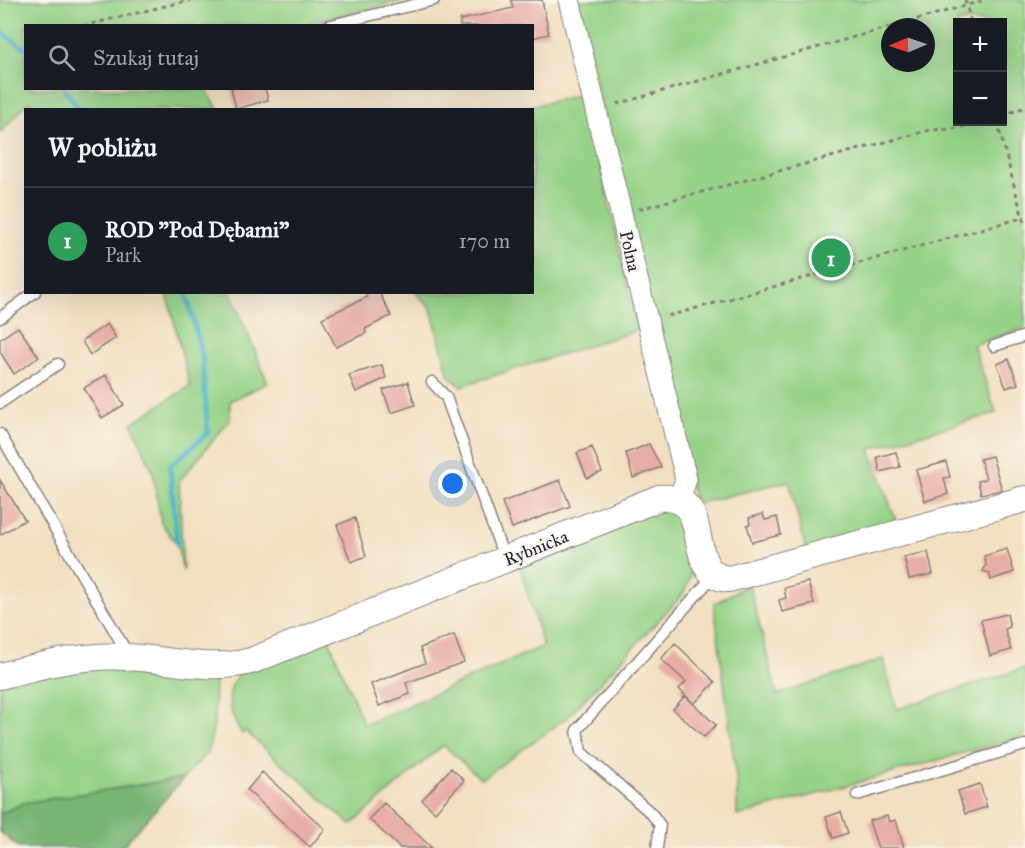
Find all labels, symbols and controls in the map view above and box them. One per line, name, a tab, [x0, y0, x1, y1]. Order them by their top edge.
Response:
north arrow	[881, 18, 935, 72]
map controls	[953, 18, 1007, 126]
button: +	[953, 18, 1007, 72]
search box	[24, 24, 534, 90]
icon: search	[45, 41, 78, 74]
text: Szukaj tutaj	[93, 44, 199, 71]
button: −	[953, 72, 1007, 126]
text: W pobliżu	[48, 131, 157, 163]
text: ROD "Pod Dębami"	[105, 216, 289, 243]
street label: Polna	[615, 228, 645, 274]
text: 1	[64, 229, 71, 253]
text: 170 m	[459, 229, 510, 253]
pin: 1	[812, 236, 850, 280]
text: Park	[105, 243, 141, 267]
your location	[438, 469, 467, 498]
street label: Rybnicka	[501, 525, 572, 571]

